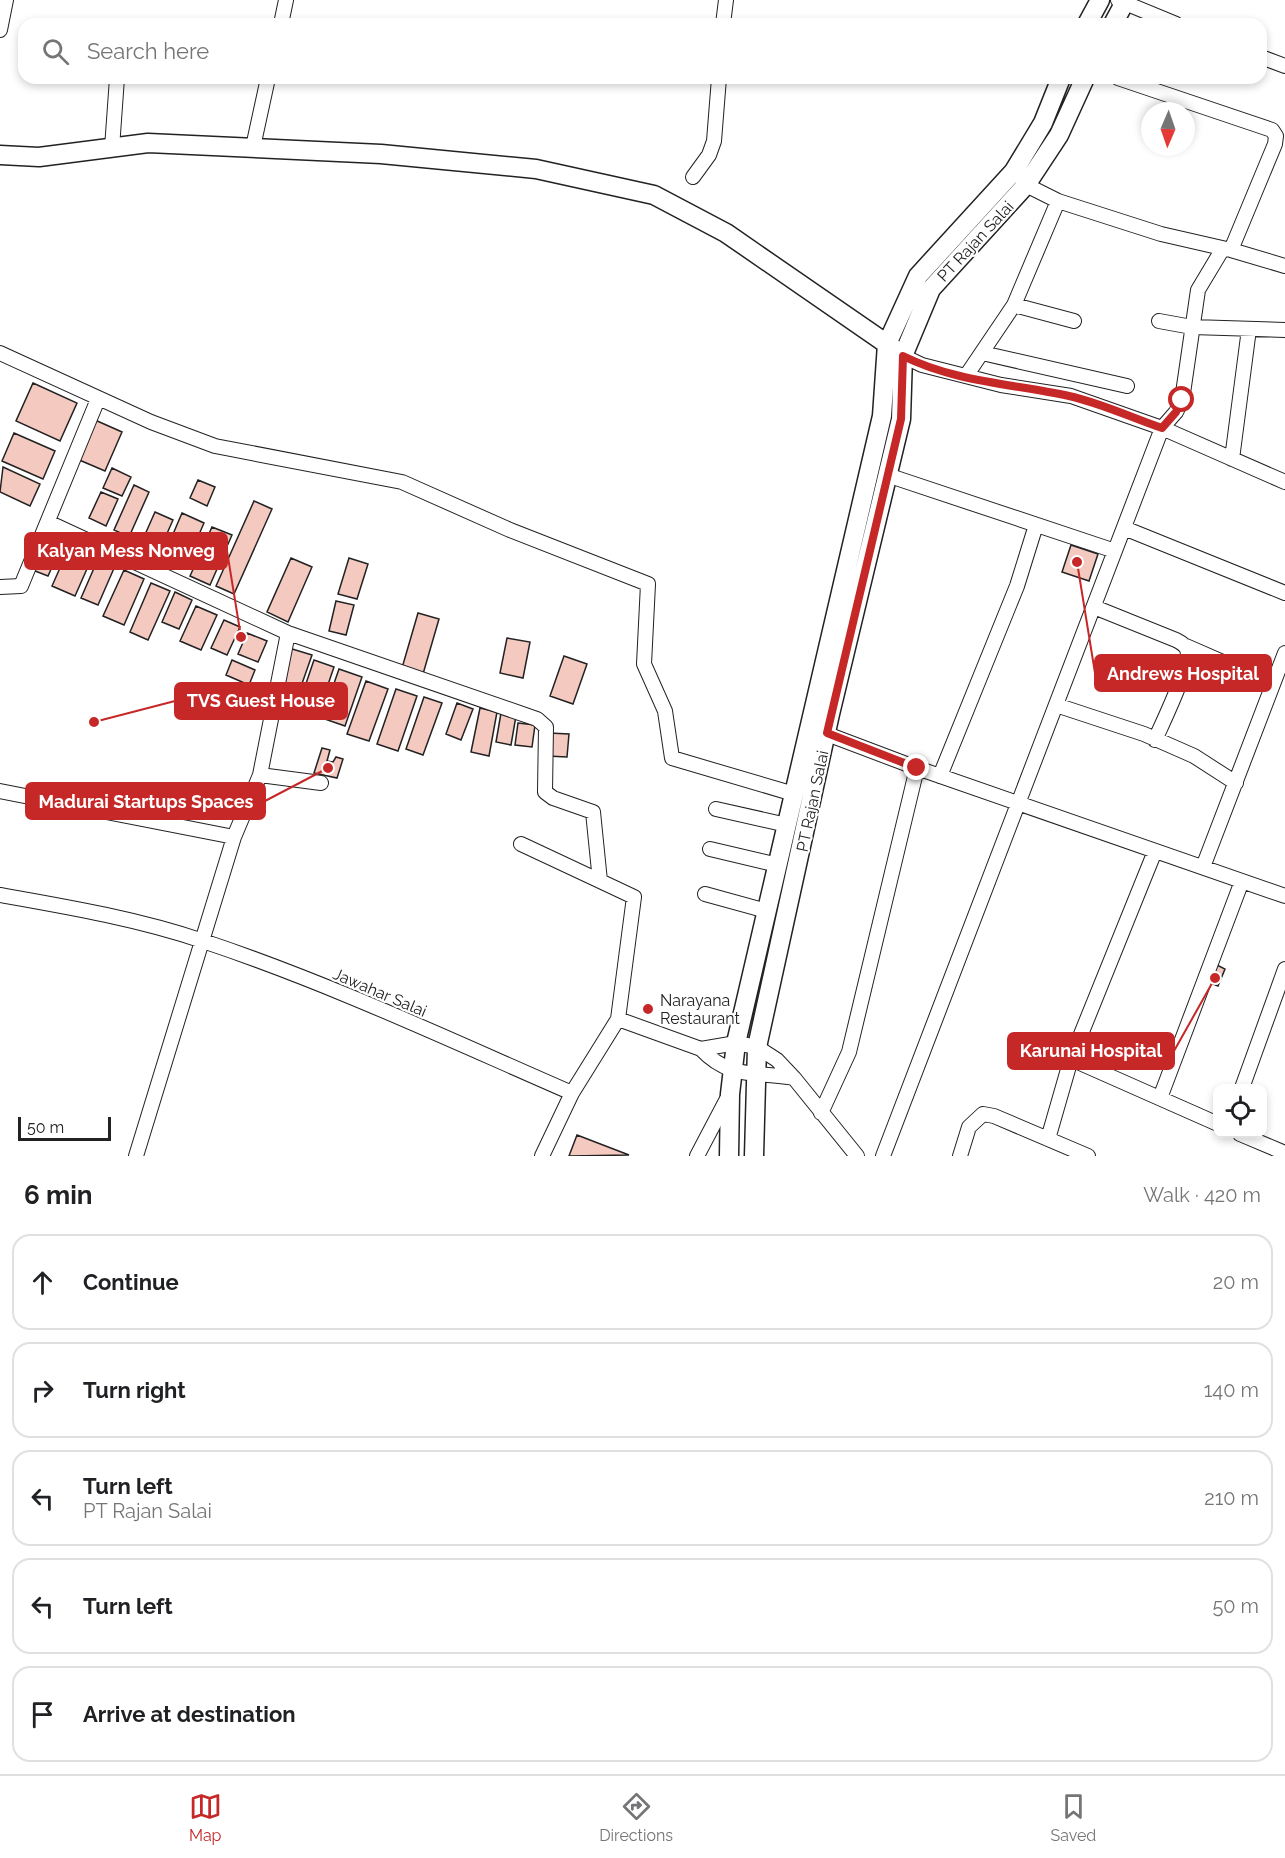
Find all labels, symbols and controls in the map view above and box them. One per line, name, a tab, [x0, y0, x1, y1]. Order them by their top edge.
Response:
search box	[18, 18, 1267, 84]
icon: search	[39, 35, 72, 68]
text: Search here	[87, 38, 209, 64]
north arrow	[1141, 102, 1195, 156]
street label: PT Rajan Salai	[933, 197, 1017, 286]
route start	[1168, 386, 1194, 412]
callout: Kalyan Mess Nonveg	[25, 533, 227, 569]
text: Kalyan Mess Nonveg	[37, 540, 215, 561]
callout: Andrews Hospital	[1095, 655, 1271, 691]
text: Andrews Hospital	[1107, 663, 1259, 684]
callout: TVS Guest House	[175, 683, 347, 719]
text: TVS Guest House	[187, 690, 335, 711]
street label: PT Rajan Salai	[792, 749, 832, 853]
route end	[903, 754, 929, 780]
callout: Madurai Startups Spaces	[26, 783, 265, 819]
text: Madurai Startups Spaces	[39, 791, 254, 812]
street label: Jawahar Salai	[330, 964, 430, 1021]
place label: Narayana Restaurant	[660, 991, 740, 1028]
marker: Narayana Restaurant	[641, 1002, 655, 1016]
callout: Karunai Hospital	[1008, 1033, 1174, 1069]
text: Karunai Hospital	[1020, 1040, 1163, 1061]
map controls	[1213, 1084, 1267, 1138]
button: locate	[1213, 1084, 1267, 1138]
scale bar	[18, 1114, 111, 1142]
text: 50 m	[27, 1118, 64, 1137]
text: 6 min	[24, 1180, 93, 1210]
text: Walk · 420 m	[1143, 1183, 1261, 1207]
icon: ahead	[26, 1266, 59, 1299]
text: Continue	[83, 1269, 179, 1295]
text: 20 m	[1213, 1270, 1259, 1294]
icon: right	[26, 1374, 59, 1407]
text: Turn right	[83, 1377, 186, 1403]
text: 140 m	[1204, 1378, 1259, 1402]
text: Turn left	[83, 1473, 173, 1499]
icon: left	[26, 1482, 59, 1515]
text: 210 m	[1204, 1486, 1259, 1510]
text: PT Rajan Salai	[83, 1499, 212, 1523]
icon: left	[26, 1590, 59, 1623]
text: Turn left	[83, 1593, 173, 1619]
text: 50 m	[1212, 1594, 1259, 1618]
icon: arrive	[26, 1698, 59, 1731]
text: Arrive at destination	[83, 1701, 296, 1727]
tab: Map	[189, 1790, 222, 1845]
tab: Directions	[599, 1790, 673, 1845]
tab: Saved	[1050, 1790, 1096, 1845]

